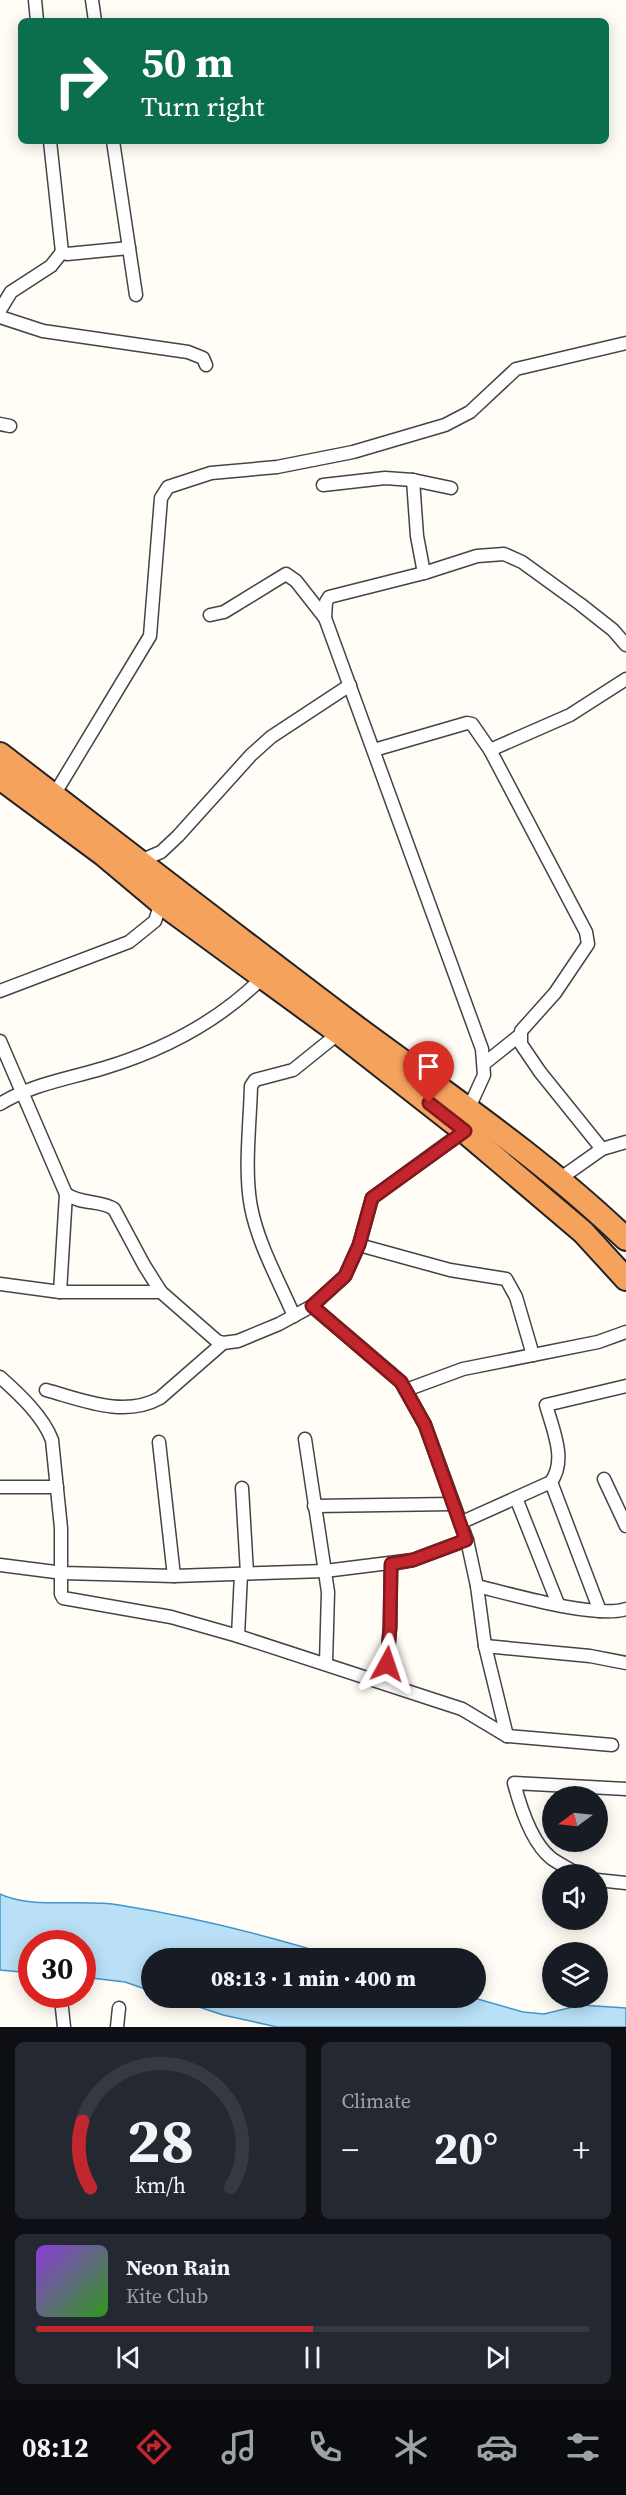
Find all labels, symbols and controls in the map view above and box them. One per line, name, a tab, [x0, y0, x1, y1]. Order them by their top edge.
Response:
text: 50 m	[141, 33, 234, 91]
icon: right	[42, 42, 120, 120]
text: Turn right	[141, 88, 265, 125]
pin	[403, 1041, 454, 1103]
icon: arrive	[412, 1050, 445, 1083]
position arrow	[355, 1632, 419, 1696]
north arrow	[542, 1786, 608, 1852]
map controls	[542, 1786, 608, 2008]
button: sound	[542, 1864, 608, 1930]
speed limit sign: 30	[18, 1930, 96, 2008]
button: layers	[542, 1942, 608, 2008]
text: 08:13 · 1 min · 400 m	[211, 1963, 416, 1993]
text: Climate	[342, 2087, 411, 2115]
text: 28	[126, 2097, 194, 2183]
text: 20°	[434, 2117, 498, 2179]
text: −	[342, 2127, 359, 2172]
text: +	[572, 2127, 590, 2172]
text: km/h	[135, 2171, 186, 2200]
text: Neon Rain	[126, 2252, 230, 2282]
text: Kite Club	[126, 2282, 208, 2310]
icon: previous	[112, 2341, 145, 2374]
icon: pause	[296, 2341, 329, 2374]
icon: next	[481, 2341, 514, 2374]
icon: directions	[133, 2426, 175, 2468]
icon: music	[218, 2426, 260, 2468]
icon: phone	[304, 2426, 346, 2468]
icon: climate	[390, 2426, 432, 2468]
icon: car	[476, 2426, 518, 2468]
icon: filters	[562, 2426, 604, 2468]
text: 08:12	[22, 2429, 89, 2466]

